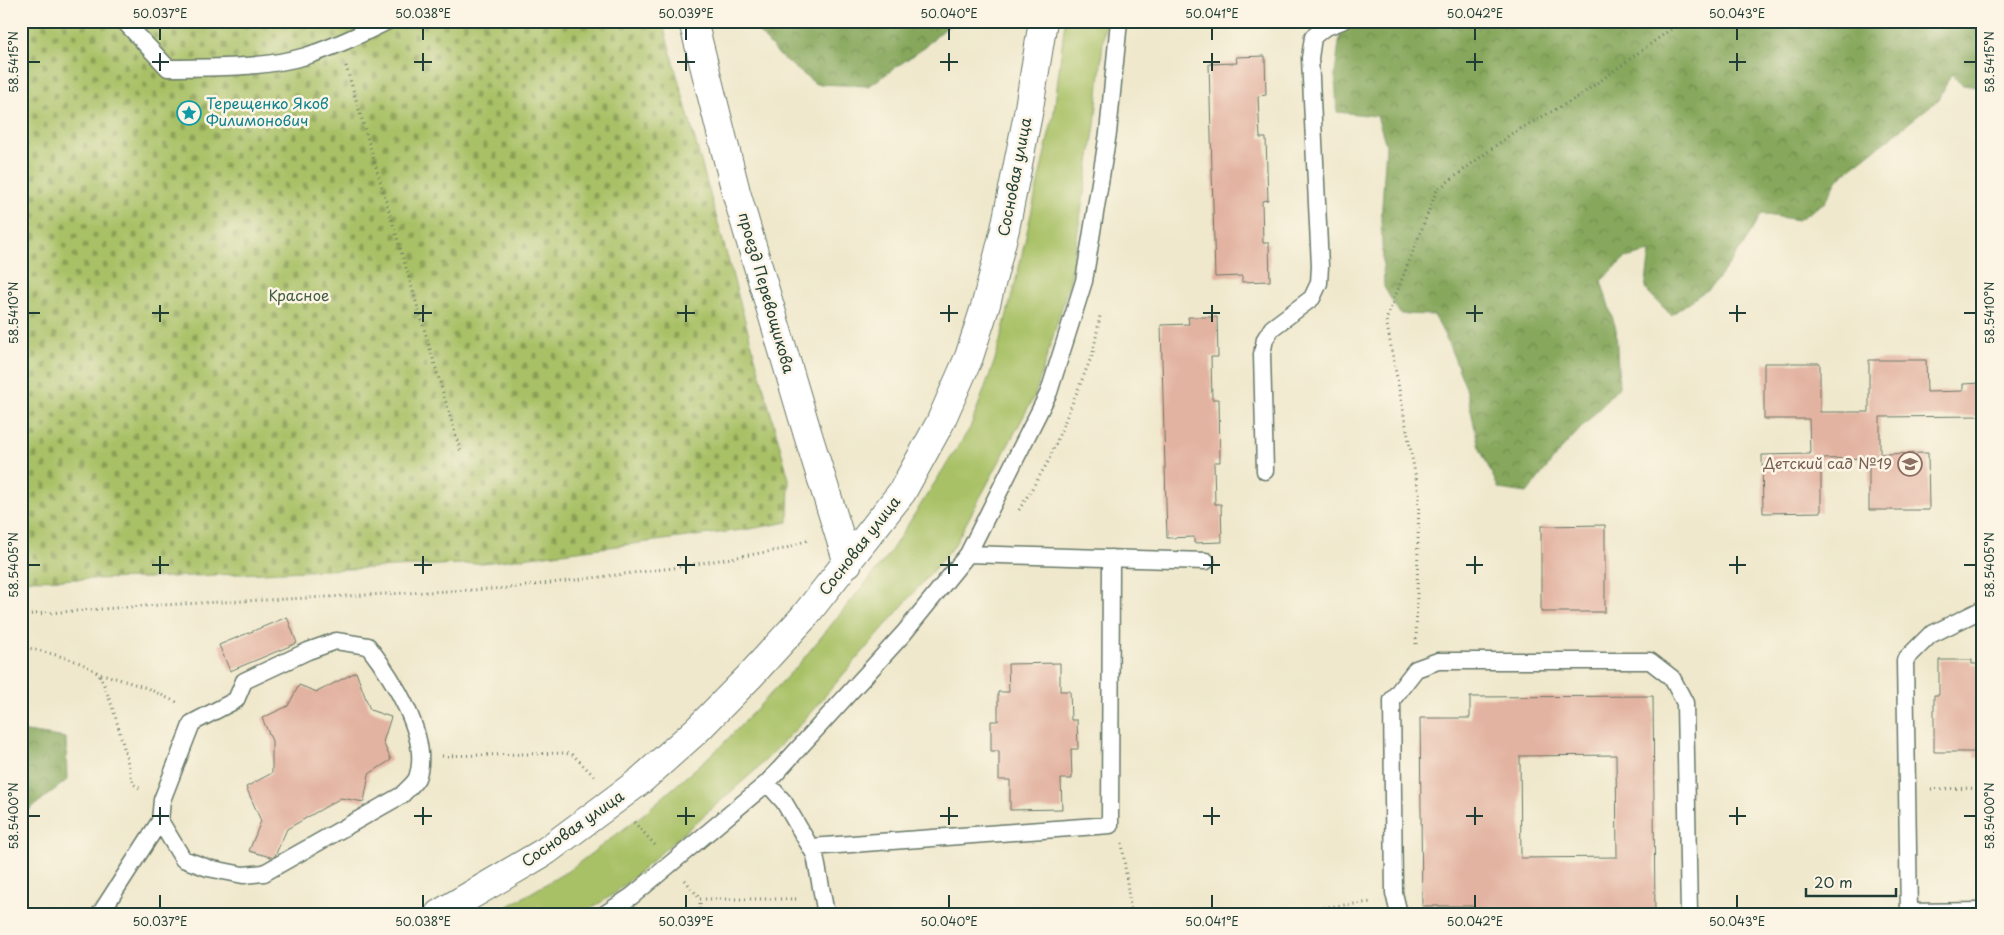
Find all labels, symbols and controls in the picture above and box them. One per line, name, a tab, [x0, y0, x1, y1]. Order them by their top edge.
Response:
text: 50.037°E	[132, 4, 188, 22]
text: 50.038°E	[395, 4, 451, 22]
text: 50.039°E	[658, 4, 714, 22]
text: 50.040°E	[920, 4, 978, 22]
text: 50.041°E	[1185, 4, 1239, 22]
text: 50.042°E	[1447, 4, 1503, 22]
text: 50.043°E	[1709, 4, 1765, 22]
text: 58.5415°N	[4, 31, 22, 93]
text: 58.5415°N	[1980, 31, 1998, 93]
place label: Терещенко Яков Филимонович	[206, 91, 329, 131]
place icon: Терещенко Яков Филимонович	[176, 100, 202, 126]
street label: Сосновая улица	[991, 115, 1036, 238]
street label: проезд Перевощикова	[733, 209, 802, 377]
text: 58.5410°N	[4, 282, 22, 344]
text: 58.5410°N	[1980, 282, 1998, 344]
park label: Красное	[269, 283, 329, 306]
place label: Детский сад №19	[1763, 451, 1892, 474]
school or university icon: Детский сад №19	[1897, 451, 1923, 477]
street label: Сосновая улица	[813, 490, 905, 600]
text: 58.5405°N	[4, 532, 22, 598]
text: 58.5405°N	[1980, 532, 1998, 598]
text: 58.5400°N	[4, 782, 22, 850]
text: 58.5400°N	[1980, 782, 1998, 850]
street label: Сосновая улица	[516, 783, 629, 872]
scale bar	[1806, 865, 1896, 897]
text: 20 m	[1814, 870, 1853, 893]
text: 50.037°E	[132, 912, 188, 930]
text: 50.038°E	[395, 912, 451, 930]
text: 50.039°E	[658, 912, 714, 930]
text: 50.040°E	[920, 912, 978, 930]
text: 50.041°E	[1185, 912, 1239, 930]
text: 50.042°E	[1447, 912, 1503, 930]
text: 50.043°E	[1709, 912, 1765, 930]

